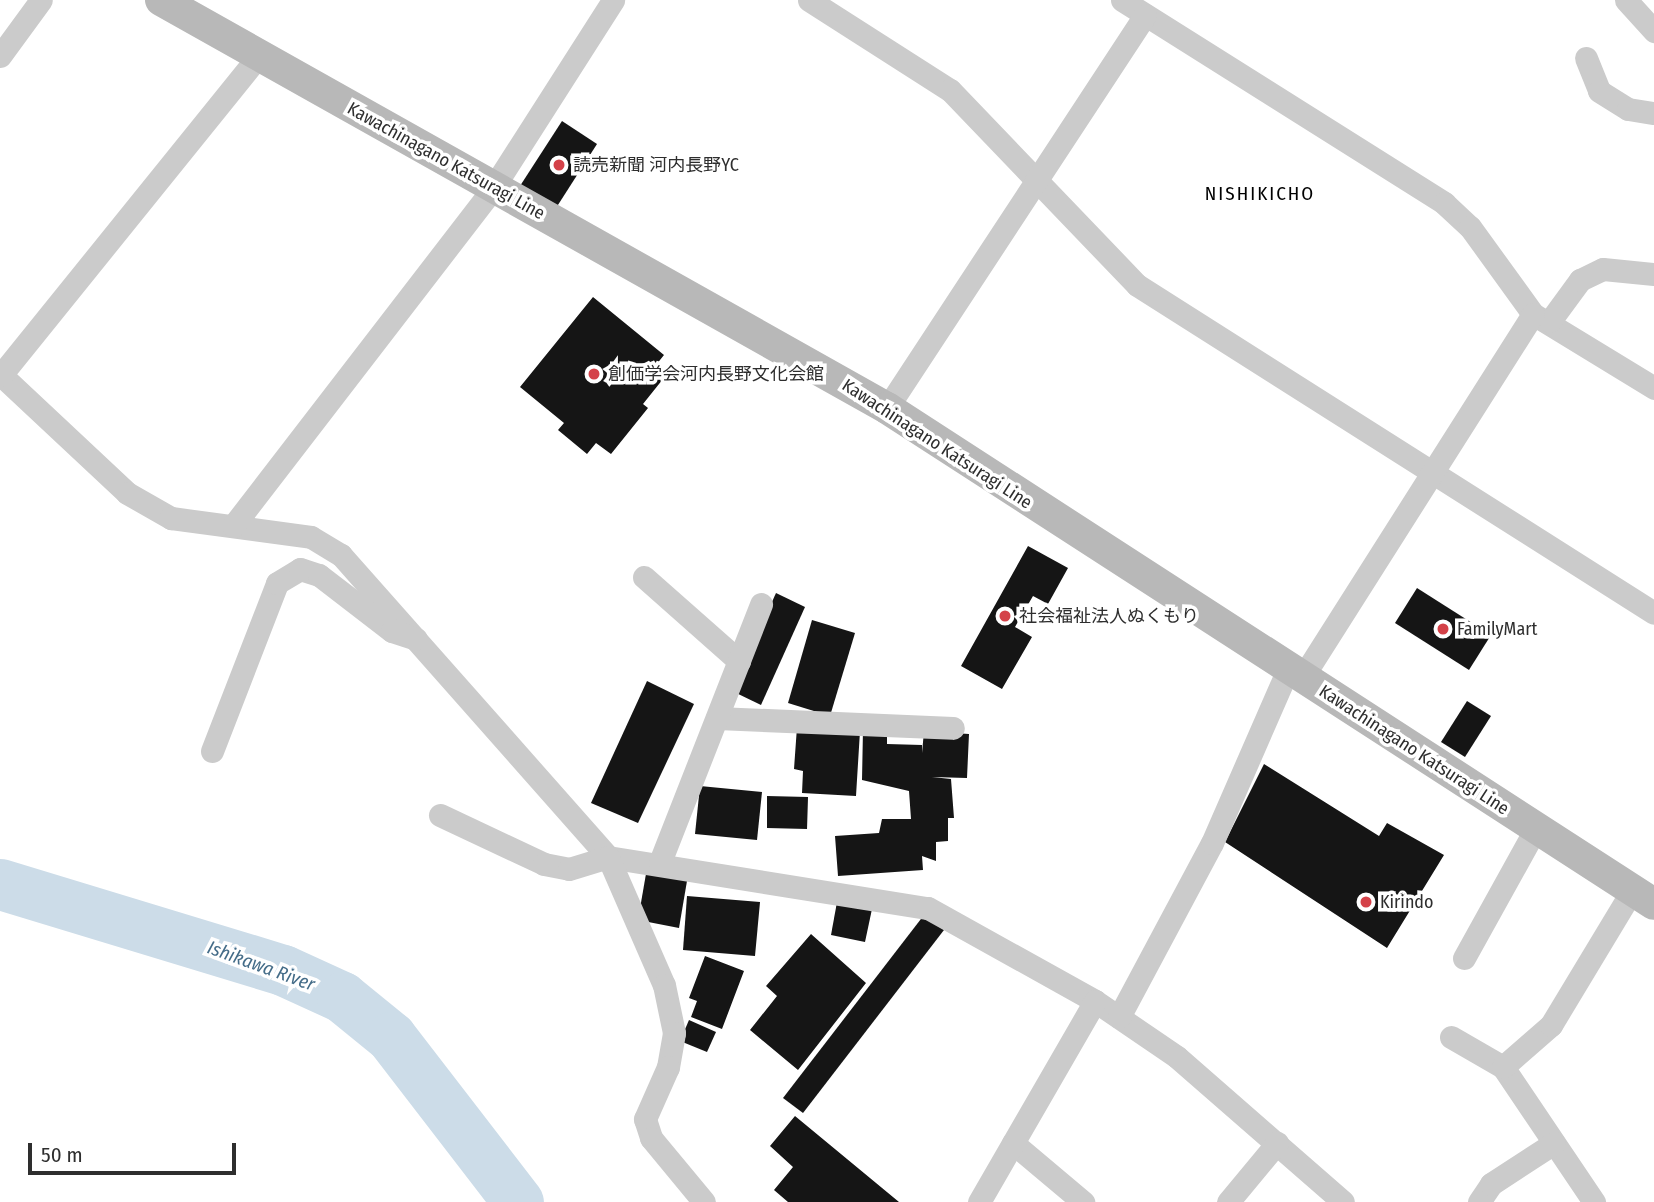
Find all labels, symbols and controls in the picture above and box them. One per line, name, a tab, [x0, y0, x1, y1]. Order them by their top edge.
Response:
street label: Kawachinagano Katsuragi Line	[344, 98, 548, 224]
place label: 読売新聞 河内長野YC	[573, 154, 739, 176]
marker: 読売新聞 河内長野YC	[551, 157, 567, 173]
district label: NISHIKICHO	[1206, 183, 1314, 205]
place label: 創価学会河内長野文化会館	[608, 363, 824, 385]
marker: 創価学会河内長野文化会館	[586, 366, 602, 382]
street label: Kawachinagano Katsuragi Line	[838, 374, 1036, 514]
place label: 社会福祉法人ぬくもり	[1019, 605, 1199, 627]
marker: 社会福祉法人ぬくもり	[997, 608, 1013, 624]
place label: FamilyMart	[1457, 618, 1537, 640]
marker: FamilyMart	[1435, 621, 1451, 637]
street label: Kawachinagano Katsuragi Line	[1315, 680, 1513, 820]
place label: Kirindo	[1380, 891, 1433, 913]
marker: Kirindo	[1358, 894, 1374, 910]
water label: Ishikawa River	[204, 936, 318, 996]
scale bar	[32, 1128, 240, 1172]
text: 50 m	[41, 1142, 83, 1168]

